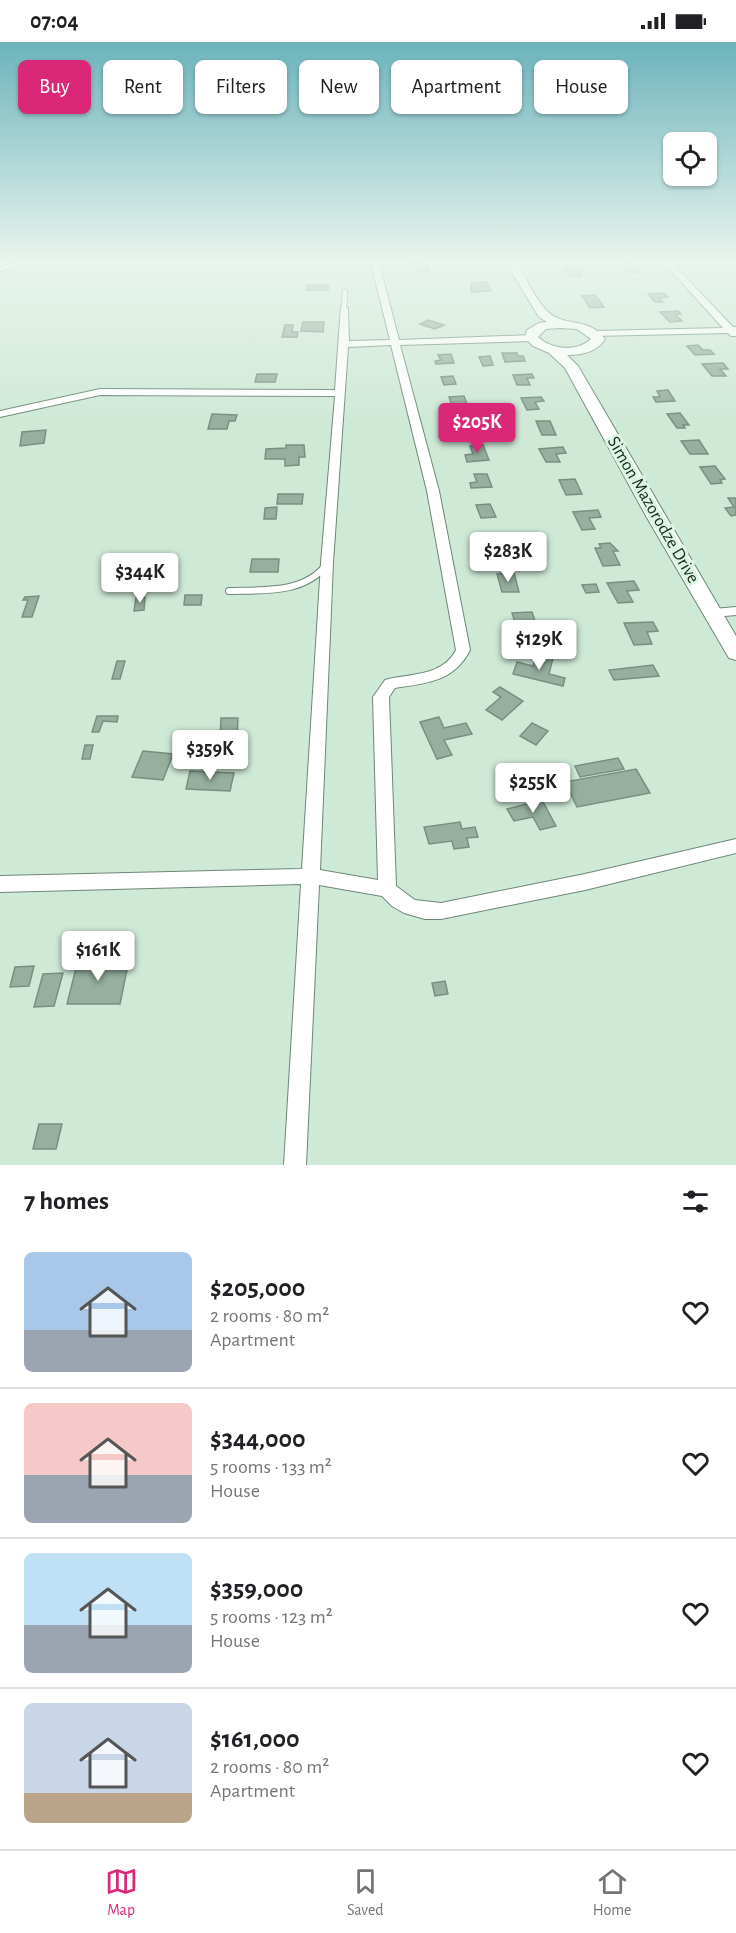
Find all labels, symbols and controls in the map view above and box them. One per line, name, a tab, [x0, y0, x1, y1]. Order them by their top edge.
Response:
text: 07:04	[30, 10, 79, 32]
chip: Buy	[18, 60, 91, 114]
chip: Rent	[103, 60, 183, 114]
chip: Filters	[195, 60, 287, 114]
chip: New	[299, 60, 379, 114]
chip: Apartment	[391, 60, 522, 114]
chip: House	[534, 60, 628, 114]
map controls	[663, 132, 717, 186]
button: locate	[663, 132, 717, 186]
pin: $205K	[435, 403, 519, 454]
text: $205K	[452, 412, 502, 432]
street label: Simon Mazorodze Drive	[604, 434, 702, 586]
pin: $283K	[466, 532, 550, 583]
text: $283K	[484, 541, 532, 561]
pin: $344K	[98, 553, 182, 604]
text: $344K	[115, 562, 165, 582]
pin: $129K	[497, 620, 581, 671]
text: $129K	[516, 629, 562, 649]
pin: $359K	[168, 730, 252, 781]
text: $359K	[186, 739, 234, 759]
pin: $255K	[491, 763, 575, 814]
text: $255K	[509, 772, 557, 792]
pin: $161K	[56, 931, 140, 982]
text: $161K	[76, 940, 120, 960]
icon: filters	[679, 1185, 712, 1218]
text: 7 homes	[24, 1188, 109, 1214]
text: $205,000	[210, 1275, 305, 1301]
icon: home	[72, 1276, 144, 1348]
icon: heart	[679, 1296, 712, 1329]
text: 2 rooms · 80 m²	[210, 1306, 329, 1326]
text: Apartment	[210, 1330, 295, 1350]
text: $344,000	[210, 1426, 306, 1452]
icon: home	[72, 1427, 144, 1499]
icon: heart	[679, 1447, 712, 1480]
text: 5 rooms · 133 m²	[210, 1457, 332, 1477]
text: House	[210, 1481, 260, 1501]
text: $359,000	[210, 1576, 303, 1602]
icon: home	[72, 1577, 144, 1649]
icon: heart	[679, 1597, 712, 1630]
text: 5 rooms · 123 m²	[210, 1607, 333, 1627]
text: House	[210, 1631, 260, 1651]
text: $161,000	[210, 1726, 300, 1752]
icon: home	[72, 1727, 144, 1799]
icon: heart	[679, 1747, 712, 1780]
text: 2 rooms · 80 m²	[210, 1757, 329, 1777]
text: Apartment	[210, 1781, 295, 1801]
tab: Map	[105, 1865, 138, 1920]
tab: Saved	[347, 1865, 384, 1920]
tab: Home	[593, 1865, 631, 1920]

